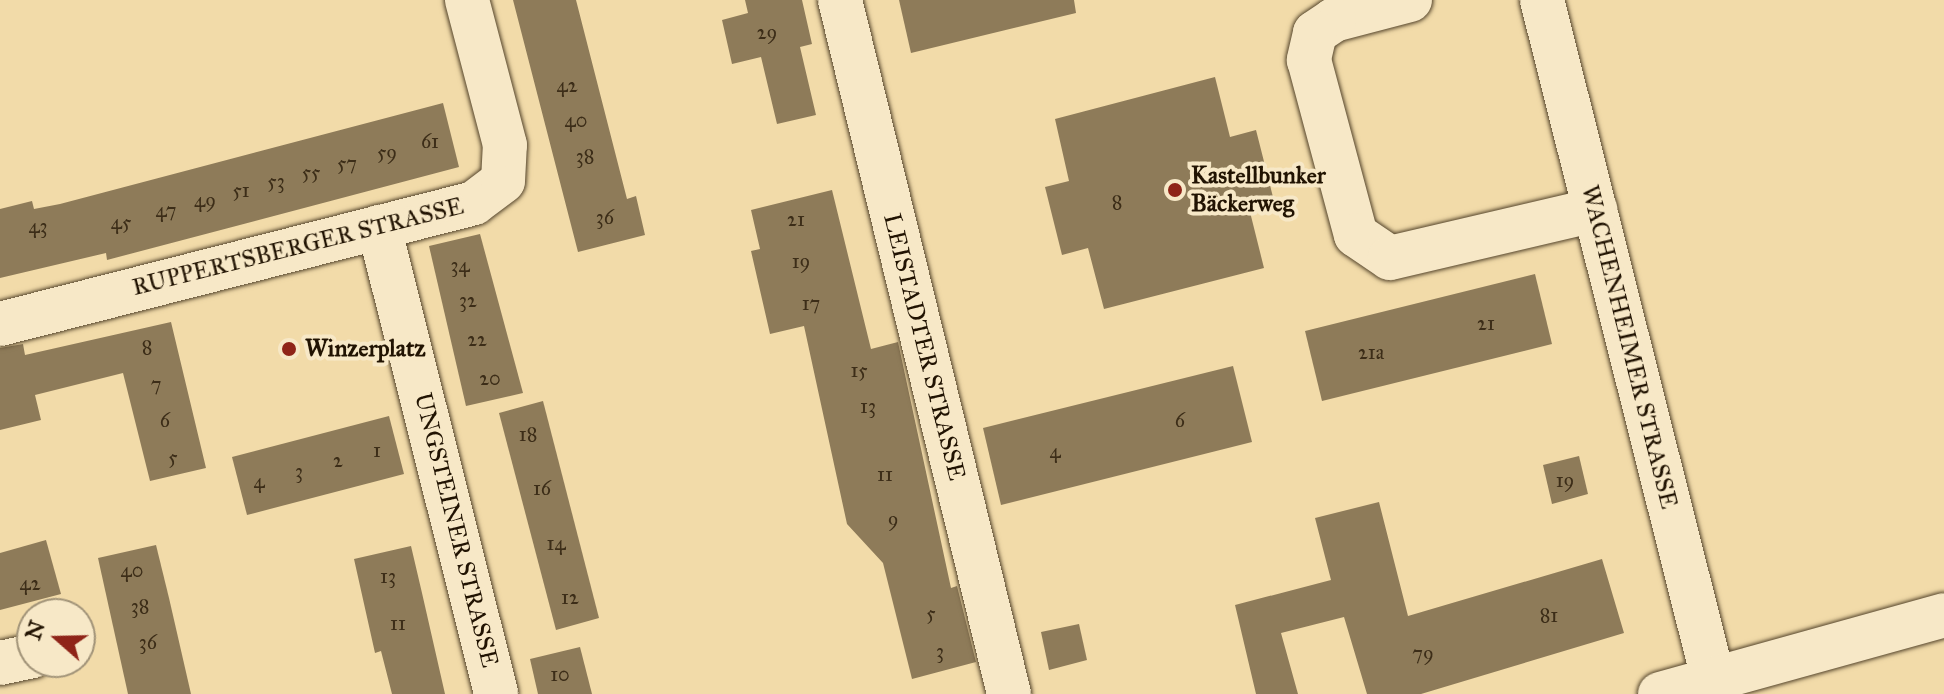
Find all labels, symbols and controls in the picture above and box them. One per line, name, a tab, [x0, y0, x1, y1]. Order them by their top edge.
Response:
house number: 29	[757, 20, 777, 44]
house number: 42	[556, 73, 578, 97]
house number: 40	[565, 108, 587, 132]
house number: 61	[421, 129, 439, 153]
house number: 59	[377, 140, 397, 164]
house number: 38	[576, 144, 594, 168]
house number: 57	[337, 151, 357, 175]
house number: 55	[302, 160, 320, 184]
place label: Kastellbunker Bäckerweg	[1191, 162, 1326, 218]
house number: 53	[267, 169, 285, 193]
house number: 51	[232, 178, 250, 202]
marker: Kastellbunker Bäckerweg	[1166, 181, 1184, 199]
street label: WACHENHEIMER STRASSE	[1575, 182, 1683, 512]
house number: 49	[194, 188, 216, 212]
house number: 8	[1112, 190, 1122, 214]
street label: RUPPERTSBERGER STRASSE	[129, 192, 467, 302]
house number: 47	[156, 198, 176, 222]
house number: 36	[596, 205, 614, 229]
house number: 21	[787, 207, 805, 231]
house number: 45	[111, 210, 131, 234]
street label: LEISTADTER STRASSE	[877, 211, 971, 483]
house number: 43	[28, 214, 48, 238]
house number: 19	[792, 249, 810, 273]
house number: 34	[450, 253, 470, 277]
house number: 32	[459, 288, 477, 312]
house number: 17	[802, 291, 820, 315]
house number: 21	[1477, 311, 1495, 335]
house number: 22	[467, 327, 487, 351]
house number: 8	[142, 335, 152, 359]
place label: Winzerplatz	[305, 335, 426, 363]
marker: Winzerplatz	[280, 340, 298, 358]
house number: 21a	[1358, 340, 1384, 364]
house number: 15	[850, 358, 868, 382]
house number: 20	[479, 366, 501, 390]
house number: 7	[151, 372, 161, 396]
street label: UNGSTEINER STRASSE	[408, 390, 504, 670]
house number: 13	[860, 394, 876, 418]
house number: 6	[160, 408, 170, 432]
house number: 6	[1175, 408, 1185, 432]
house number: 18	[519, 422, 537, 446]
house number: 1	[373, 438, 381, 462]
house number: 4	[1049, 439, 1061, 463]
house number: 5	[168, 445, 178, 469]
house number: 2	[333, 448, 343, 472]
house number: 3	[295, 459, 303, 483]
house number: 11	[877, 462, 893, 486]
house number: 19	[1556, 468, 1574, 492]
house number: 4	[253, 469, 265, 493]
house number: 16	[533, 476, 551, 500]
house number: 9	[888, 507, 898, 531]
house number: 14	[546, 531, 566, 555]
house number: 40	[121, 558, 143, 582]
house number: 13	[380, 564, 396, 588]
house number: 42	[19, 571, 41, 595]
house number: 12	[561, 585, 579, 609]
house number: 38	[131, 594, 149, 618]
north arrow	[16, 598, 96, 678]
house number: 5	[926, 601, 936, 625]
house number: 81	[1540, 603, 1558, 627]
house number: 11	[390, 611, 406, 635]
text: N	[19, 617, 51, 644]
house number: 36	[139, 630, 157, 654]
house number: 3	[936, 639, 944, 663]
house number: 79	[1412, 641, 1434, 665]
house number: 10	[550, 662, 570, 686]

